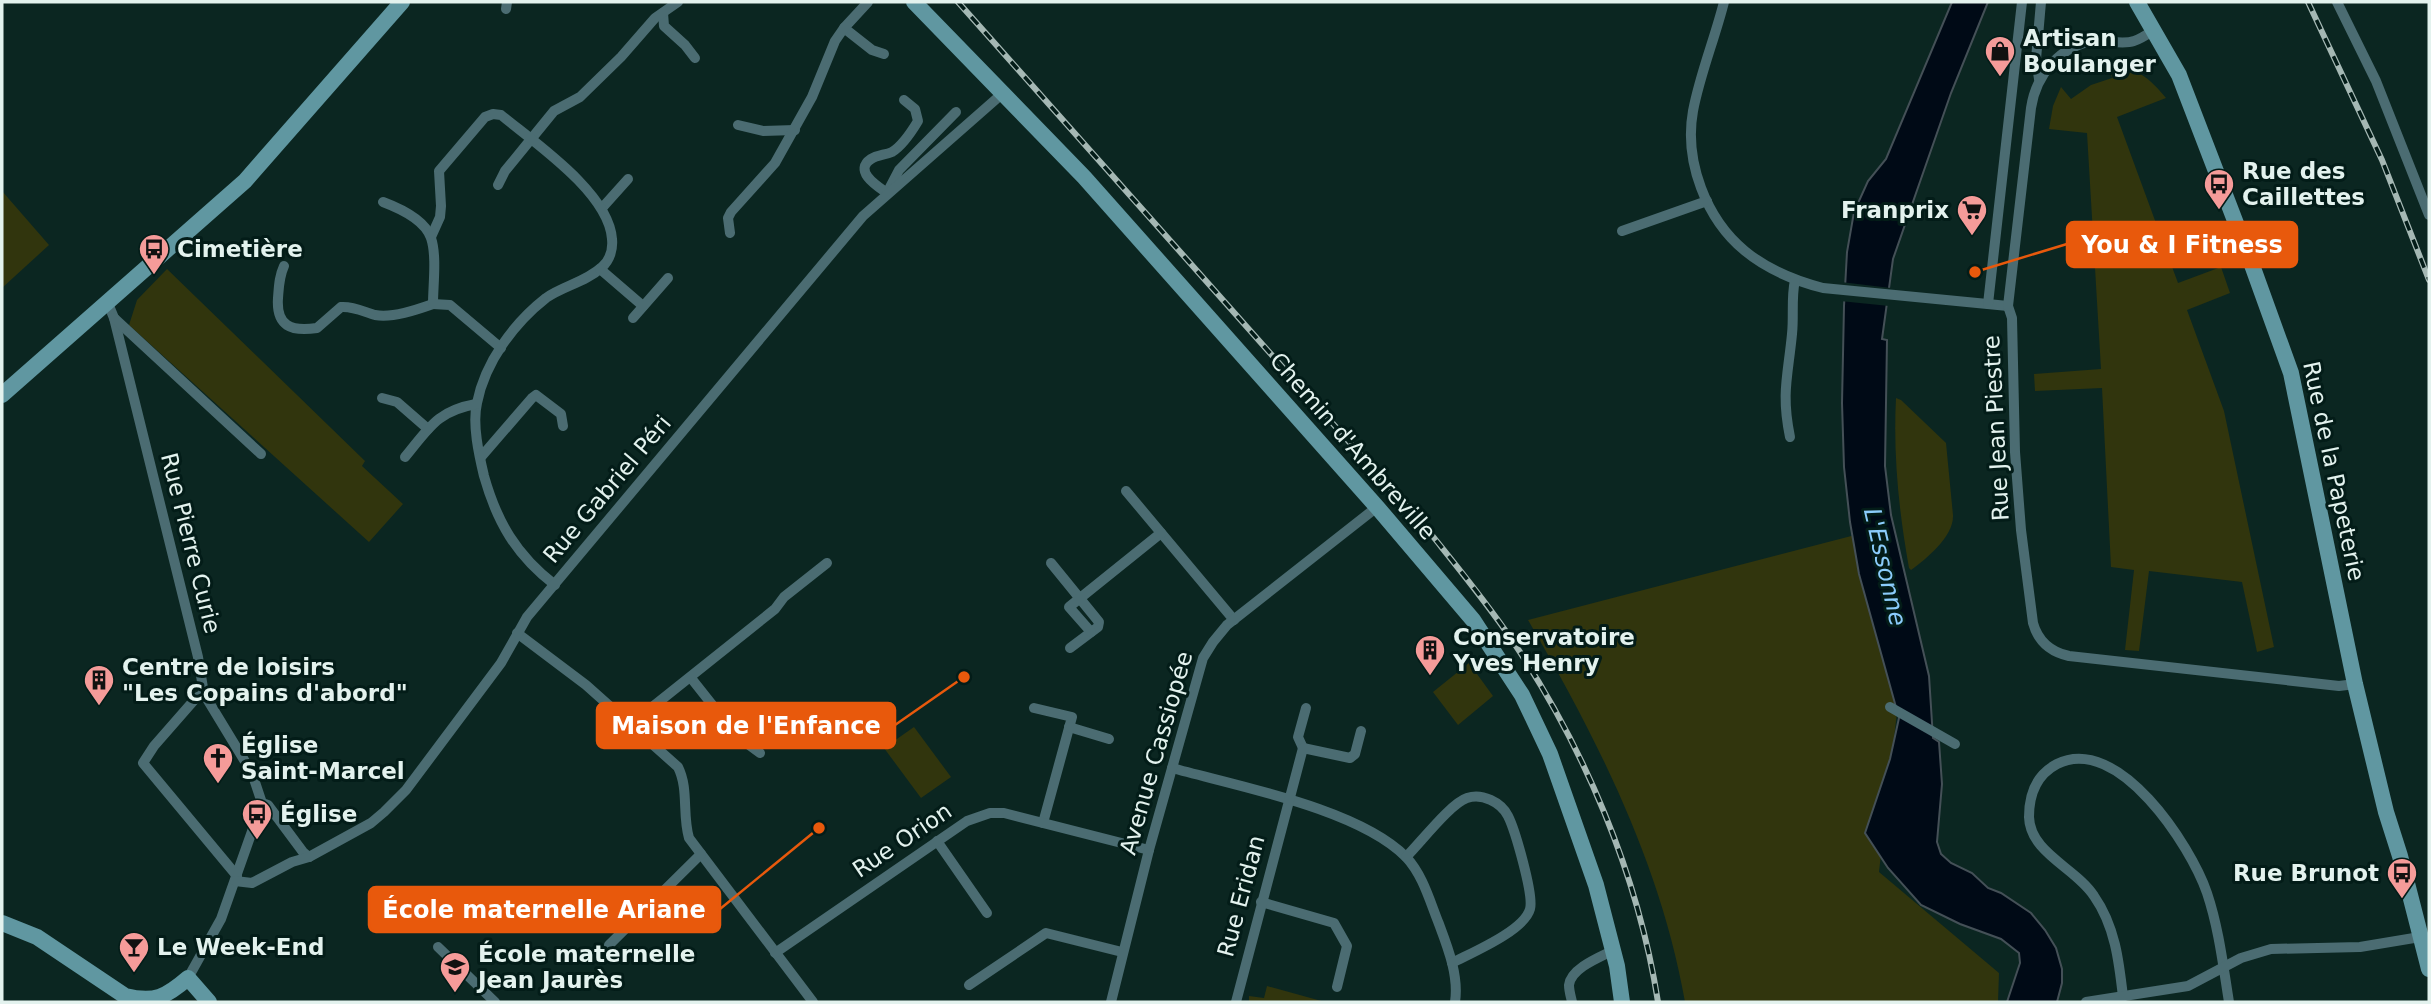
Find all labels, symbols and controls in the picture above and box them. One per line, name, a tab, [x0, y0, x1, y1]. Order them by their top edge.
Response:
place label: Artisan Boulanger	[2023, 25, 2157, 77]
shop icon: Artisan Boulanger	[1983, 34, 2017, 78]
place label: Rue des Caillettes	[2242, 158, 2365, 210]
bus stop icon: Rue des Caillettes	[2202, 167, 2236, 211]
supermarket icon: Franprix	[1955, 193, 1989, 237]
place label: Franprix	[1841, 197, 1949, 223]
callout: You & I Fitness	[2067, 222, 2297, 267]
text: You & I Fitness	[2080, 231, 2283, 259]
bus stop icon: Cimetière	[137, 232, 171, 276]
place label: Cimetière	[177, 236, 303, 262]
street label: Rue Jean Piestre	[1978, 334, 2014, 522]
street label: Chemin d'Ambreville	[1265, 347, 1441, 545]
street label: Rue de la Papeterie	[2298, 359, 2370, 583]
street label: Rue Gabriel Péri	[538, 410, 676, 568]
street label: Rue Pierre Curie	[156, 450, 226, 636]
water label: L'Essonne	[1858, 505, 1912, 629]
place label: Conservatoire Yves Henry	[1452, 624, 1635, 676]
building icon: Conservatoire Yves Henry	[1413, 633, 1447, 677]
street label: Avenue Cassiopée	[1115, 648, 1197, 858]
place label: Centre de loisirs "Les Copains d'abord"	[122, 654, 408, 706]
building icon: Centre de loisirs "Les Copains d'abord"	[82, 663, 116, 707]
callout: Maison de l'Enfance	[597, 703, 895, 748]
text: Maison de l'Enfance	[611, 712, 881, 740]
place label: Église Saint-Marcel	[241, 731, 405, 784]
church icon: Église Saint-Marcel	[201, 741, 235, 785]
bus stop icon: Église	[240, 797, 274, 841]
street label: Rue Orion	[848, 797, 956, 883]
place label: Église	[280, 800, 357, 827]
street label: Rue Eridan	[1212, 832, 1270, 960]
bus stop icon: Rue Brunot	[2385, 856, 2419, 900]
place label: Rue Brunot	[2233, 860, 2379, 886]
callout: École maternelle Ariane	[369, 887, 720, 932]
text: École maternelle Ariane	[382, 895, 706, 924]
bar icon: Le Week-End	[117, 930, 151, 974]
place label: Le Week-End	[157, 934, 324, 960]
place label: École maternelle Jean Jaurès	[476, 940, 695, 993]
school or university icon: École maternelle Jean Jaurès	[438, 950, 472, 994]

